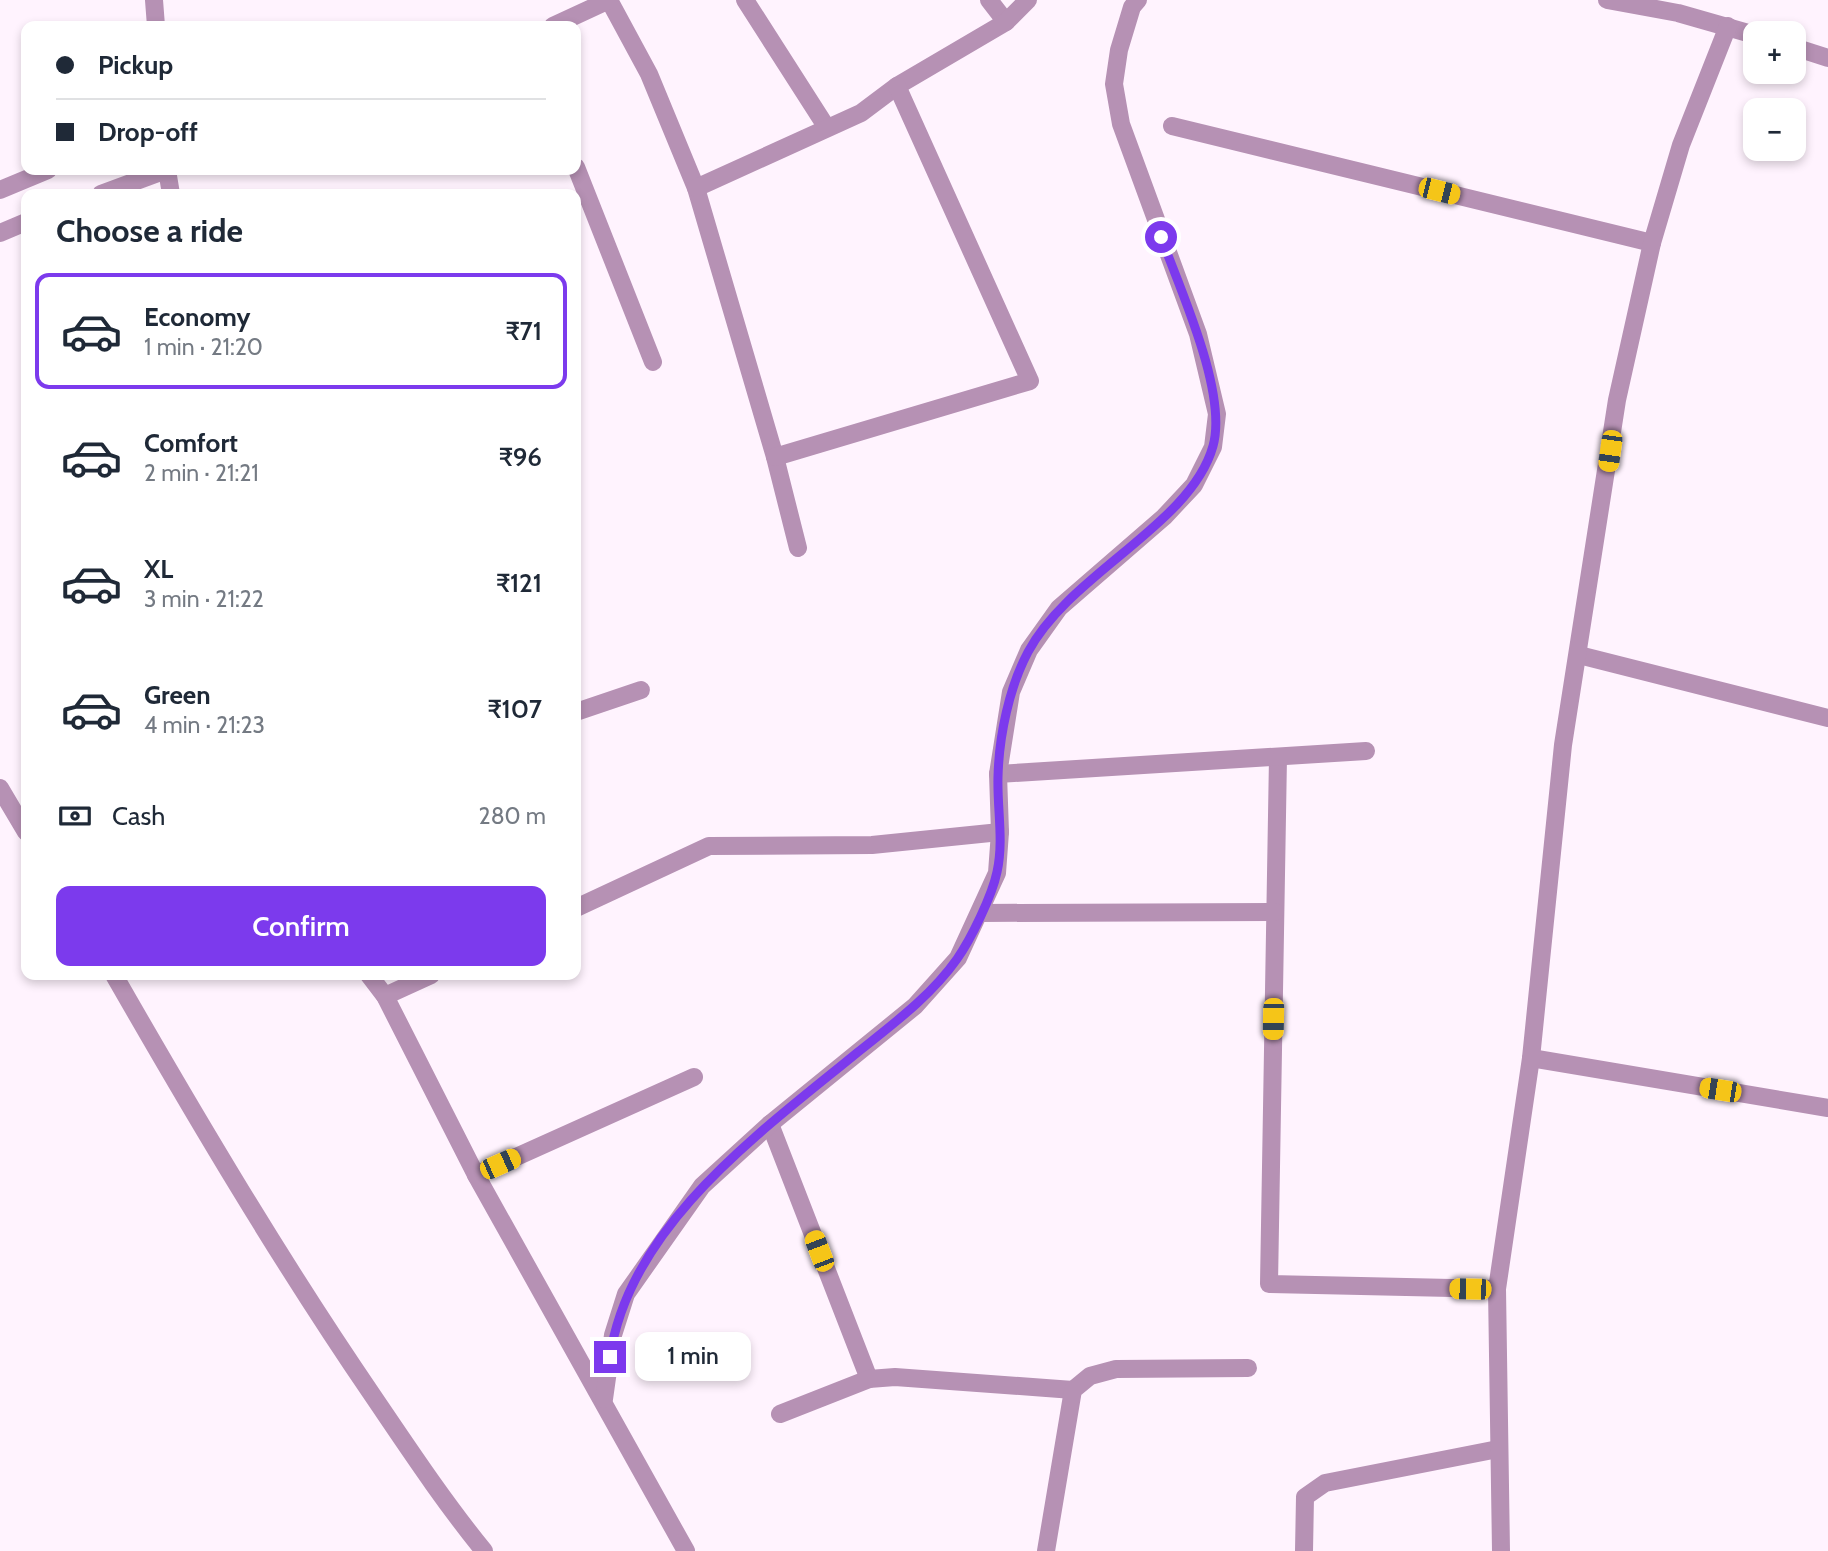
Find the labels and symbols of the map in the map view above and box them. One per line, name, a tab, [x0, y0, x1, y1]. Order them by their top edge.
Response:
car	[1417, 176, 1462, 206]
route start	[1145, 221, 1177, 253]
car	[1597, 429, 1624, 473]
car	[1263, 998, 1284, 1040]
car	[1698, 1076, 1743, 1104]
car	[477, 1146, 524, 1182]
car	[802, 1228, 837, 1274]
car	[1449, 1278, 1492, 1300]
callout: 1 min	[634, 1332, 750, 1382]
route end	[594, 1341, 626, 1373]

